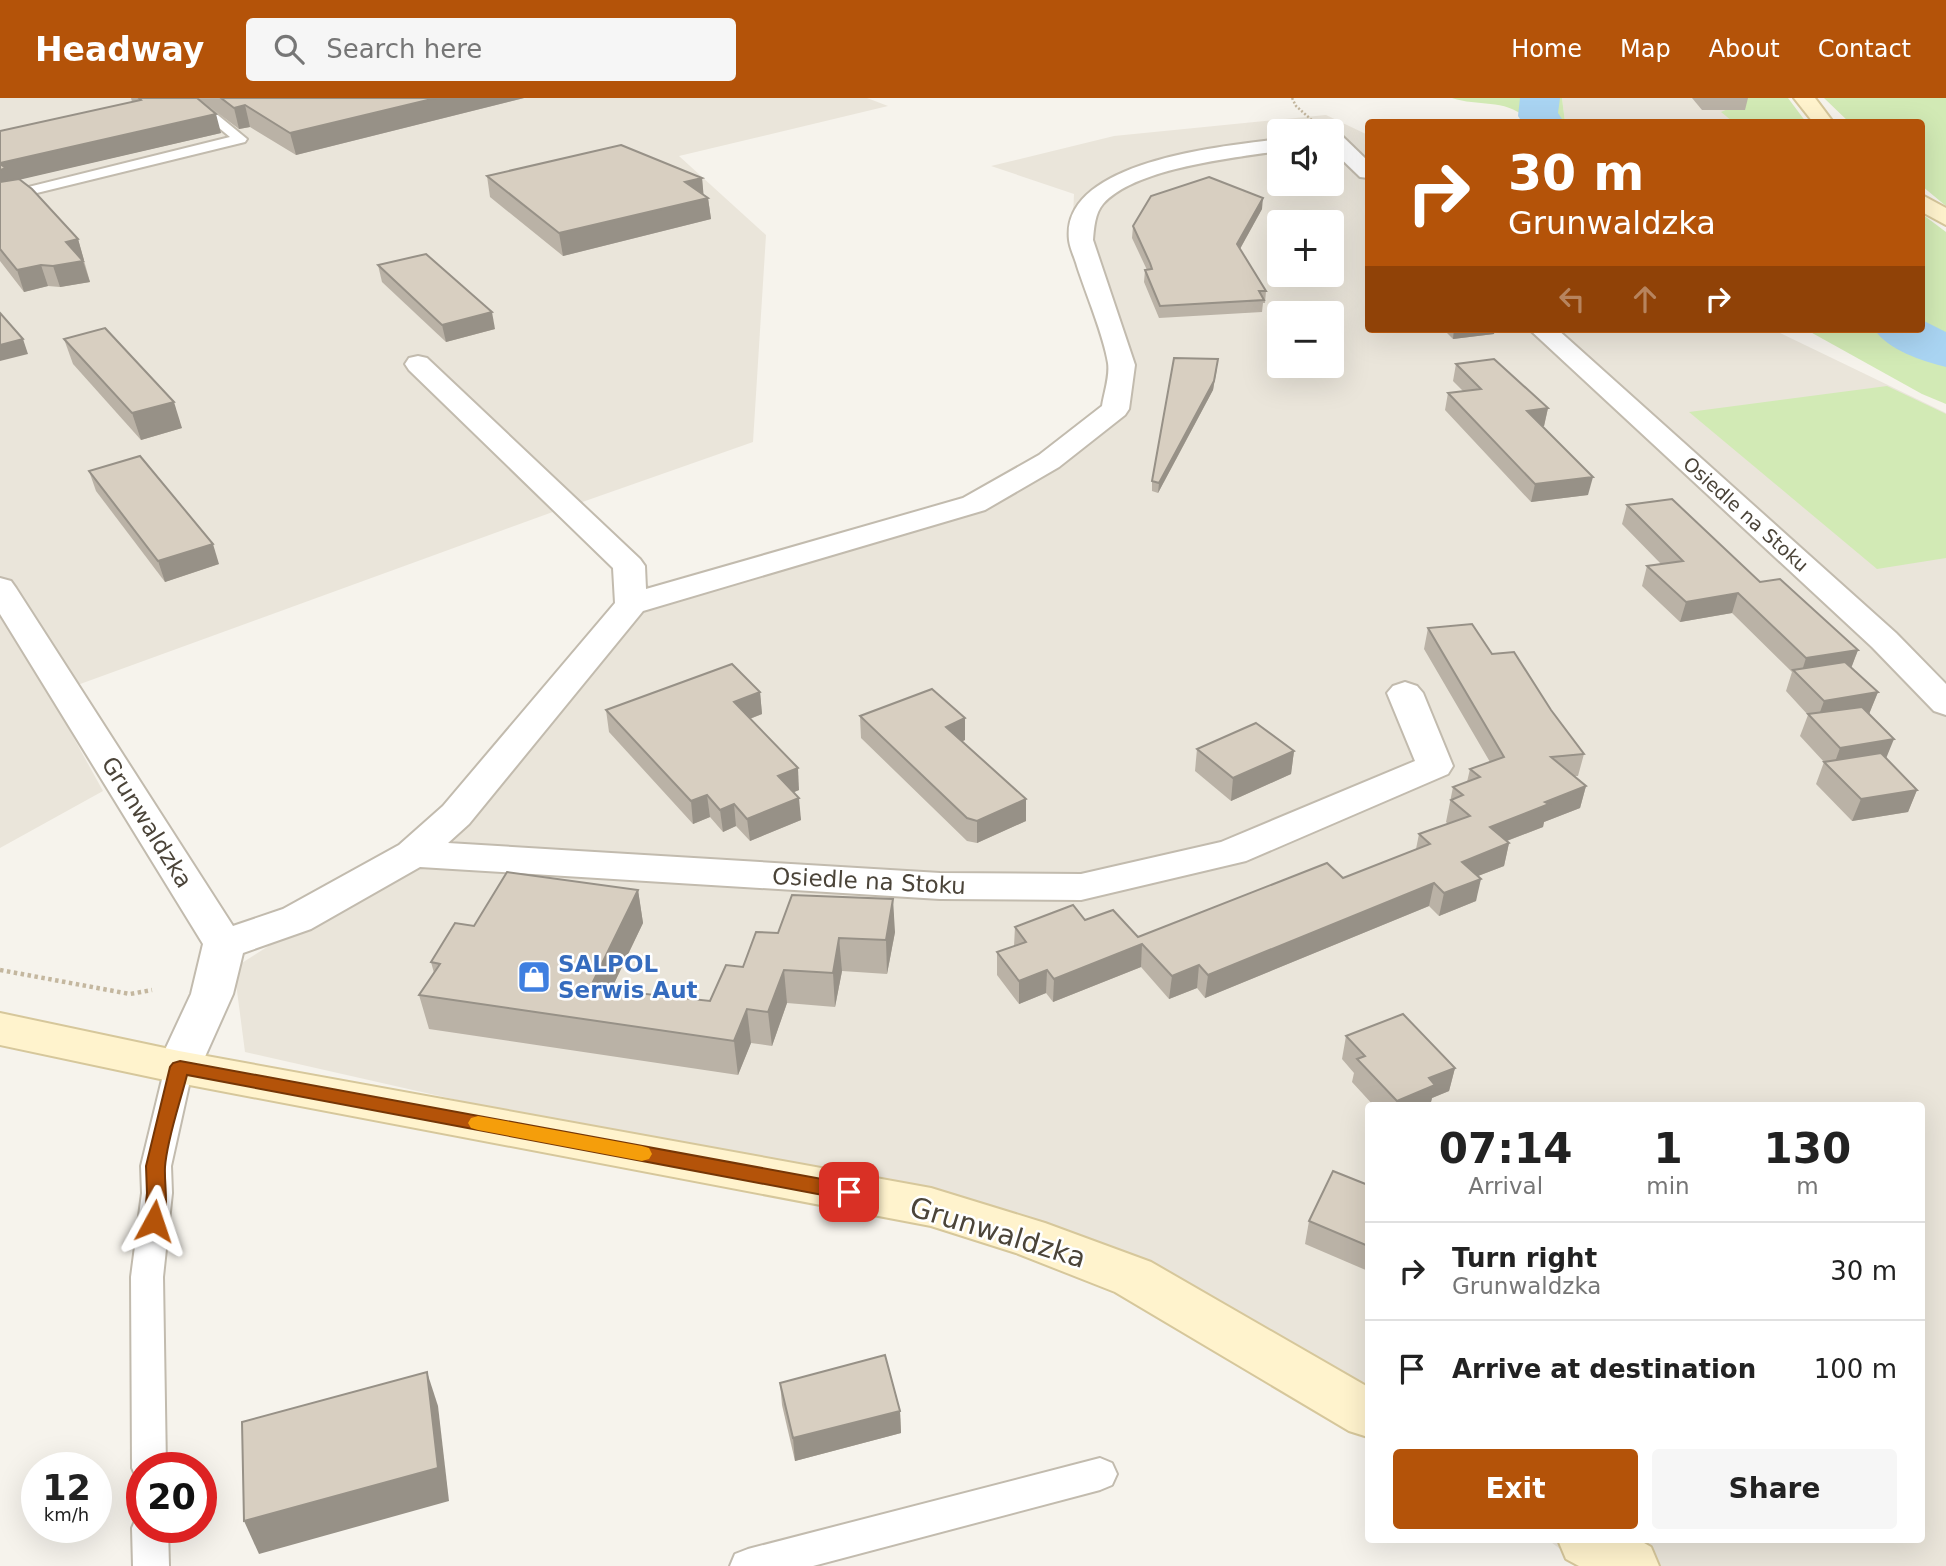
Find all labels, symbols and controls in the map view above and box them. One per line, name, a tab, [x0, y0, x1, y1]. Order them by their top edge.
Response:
search box	[246, 18, 736, 81]
text: Headway	[35, 30, 204, 69]
icon: search	[270, 30, 308, 68]
text: Search here	[326, 34, 482, 64]
text: Home	[1511, 35, 1582, 63]
text: Map	[1620, 35, 1671, 63]
text: About	[1709, 35, 1780, 63]
text: Contact	[1818, 35, 1911, 63]
map controls	[1267, 119, 1344, 378]
button: sound	[1267, 119, 1344, 196]
text: 30 m	[1508, 145, 1644, 202]
icon: right	[1393, 147, 1484, 238]
text: Grunwaldzka	[1508, 204, 1716, 242]
button: +	[1267, 210, 1344, 287]
icon: left	[1553, 280, 1591, 318]
icon: ahead	[1626, 280, 1664, 318]
icon: right	[1699, 280, 1737, 318]
button: −	[1267, 301, 1344, 378]
street label: Osiedle na Stoku	[1679, 452, 1813, 576]
street label: Grunwaldzka	[96, 752, 198, 892]
street label: Osiedle na Stoku	[771, 863, 967, 899]
place label: SALPOL Serwis Aut	[558, 951, 698, 1003]
shop icon: SALPOL Serwis Aut	[515, 958, 553, 996]
text: 07:14	[1439, 1124, 1573, 1173]
text: 1	[1653, 1124, 1683, 1173]
text: 130	[1764, 1124, 1851, 1173]
pin	[819, 1162, 879, 1222]
icon: arrive	[830, 1173, 868, 1211]
text: Arrival	[1468, 1173, 1543, 1199]
text: min	[1646, 1173, 1690, 1199]
text: m	[1796, 1173, 1819, 1199]
position arrow	[117, 1184, 191, 1258]
street label: Grunwaldzka	[906, 1190, 1090, 1275]
text: Turn right	[1452, 1243, 1597, 1273]
icon: right	[1393, 1252, 1431, 1290]
text: 30 m	[1830, 1256, 1897, 1286]
text: Grunwaldzka	[1452, 1273, 1601, 1299]
icon: arrive	[1393, 1350, 1431, 1388]
text: Arrive at destination	[1452, 1354, 1756, 1384]
text: 100 m	[1814, 1354, 1897, 1384]
button: Exit	[1393, 1449, 1638, 1529]
button: Share	[1652, 1449, 1897, 1529]
speed limit sign: 20	[126, 1452, 217, 1543]
text: 12	[42, 1468, 91, 1508]
text: km/h	[44, 1504, 89, 1525]

